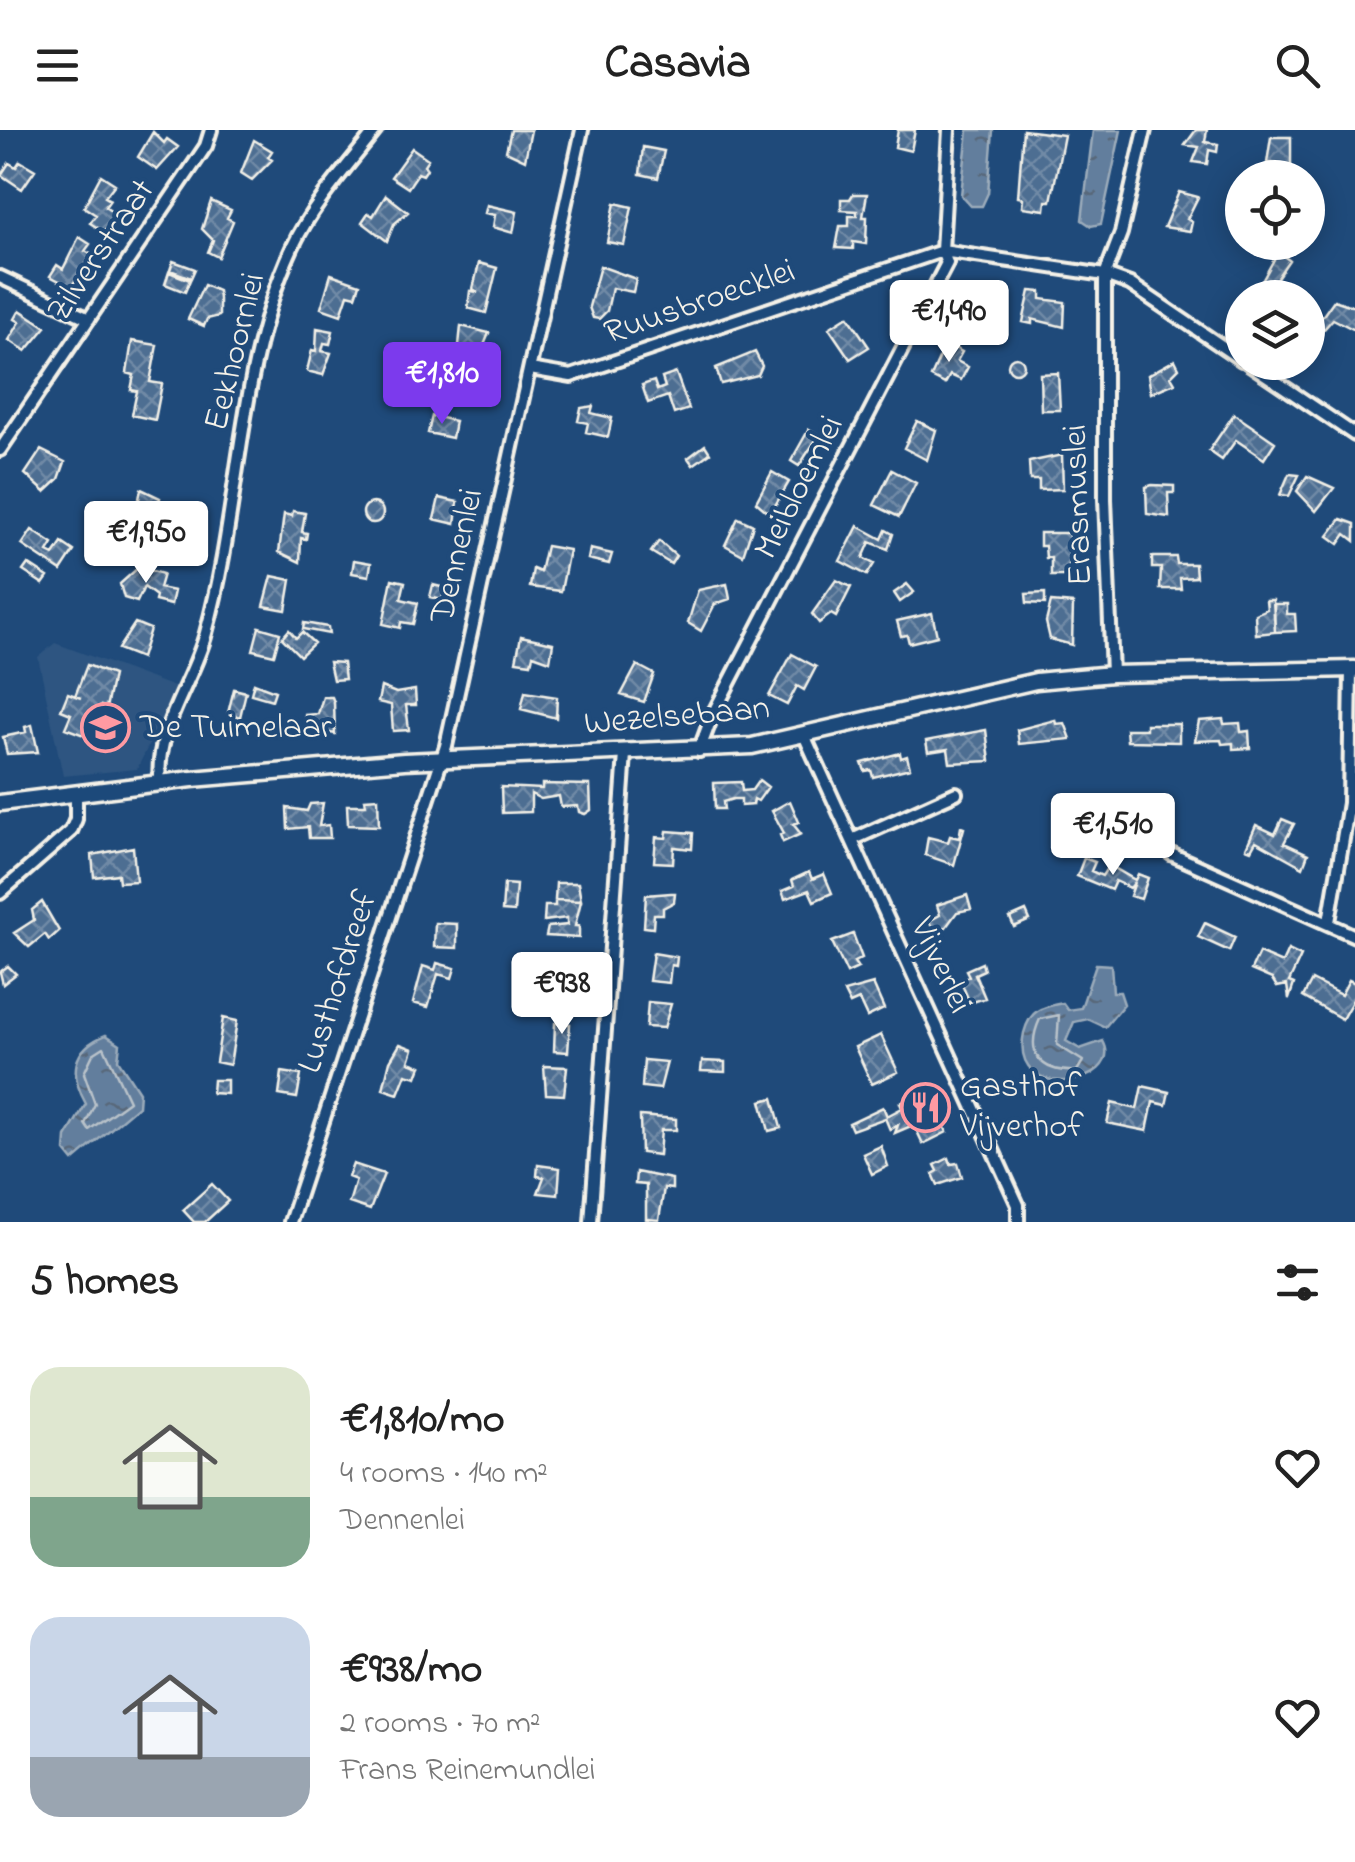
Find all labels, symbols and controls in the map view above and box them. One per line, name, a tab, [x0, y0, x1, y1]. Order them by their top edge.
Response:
text: Casavia	[605, 32, 750, 98]
icon: menu	[30, 38, 85, 93]
icon: search	[1270, 38, 1325, 93]
map controls	[1225, 160, 1325, 380]
button: locate	[1225, 160, 1325, 260]
street label: Zilverstraat	[35, 169, 169, 333]
street label: Ruusbroecklei	[598, 247, 802, 359]
street label: Eekhoornlei	[192, 268, 280, 436]
pin: €1,490	[868, 280, 1030, 365]
button: layers	[1225, 280, 1325, 380]
text: €1,490	[912, 289, 986, 336]
pin: €1,810	[361, 342, 523, 427]
text: €1,810	[405, 351, 479, 398]
street label: Meibloemlei	[742, 407, 858, 569]
street label: Erasmuslei	[1051, 423, 1107, 587]
street label: Dennenlei	[418, 484, 498, 629]
pin: €1,950	[65, 501, 227, 586]
text: €1,950	[106, 510, 186, 557]
street label: Wezelsebaan	[582, 683, 772, 751]
school or university icon: De Tuimelaar	[79, 702, 131, 754]
place label: De Tuimelaar	[139, 703, 332, 754]
pin: €1,510	[1032, 793, 1194, 878]
text: €1,510	[1073, 802, 1153, 849]
street label: Lusthofdreef	[285, 883, 393, 1080]
street label: Vijverlei	[895, 909, 984, 1022]
pin: €938	[503, 952, 621, 1037]
text: €938	[533, 961, 591, 1008]
place label: Gasthof Vijverhof	[959, 1062, 1084, 1153]
restaurant icon: Gasthof Vijverhof	[899, 1081, 951, 1133]
text: 5 homes	[30, 1252, 179, 1313]
icon: filters	[1270, 1255, 1325, 1310]
text: €1,810/mo	[340, 1390, 505, 1451]
icon: home	[110, 1407, 230, 1527]
icon: heart	[1270, 1440, 1325, 1495]
text: 4 rooms · 140 m²	[340, 1451, 548, 1498]
text: Dennenlei	[340, 1498, 465, 1545]
text: €938/mo	[340, 1640, 482, 1701]
icon: home	[110, 1657, 230, 1777]
icon: heart	[1270, 1690, 1325, 1745]
text: 2 rooms · 70 m²	[340, 1701, 540, 1748]
text: Frans Reinemundlei	[340, 1748, 596, 1795]

